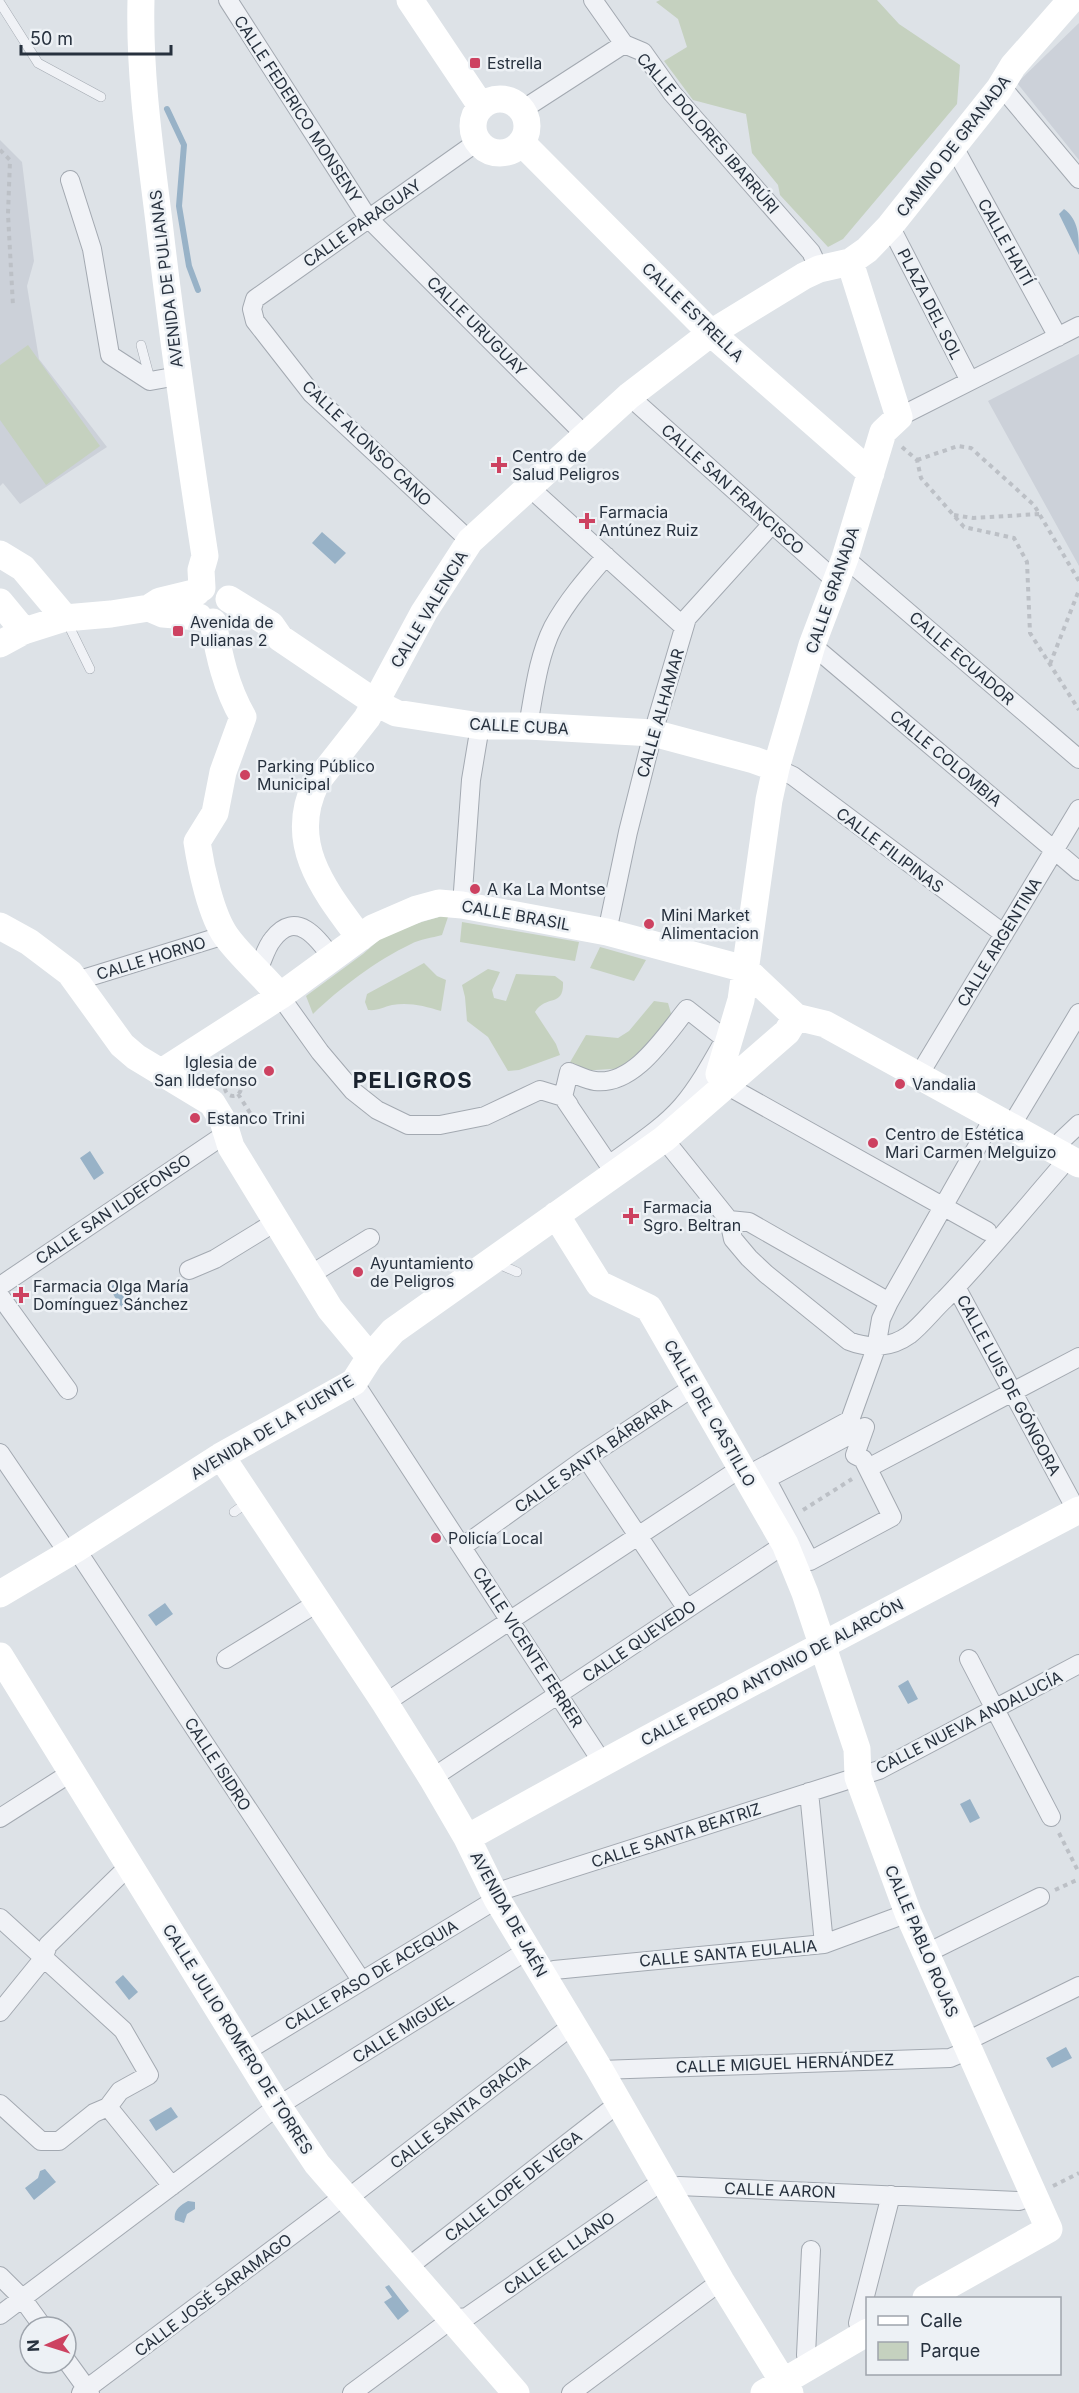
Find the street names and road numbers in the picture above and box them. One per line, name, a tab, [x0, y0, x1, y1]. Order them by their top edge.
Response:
street label: CALLE FEDERICO MONSENY	[230, 12, 366, 207]
street label: CALLE DOLORES IBARRÚRI	[633, 48, 783, 218]
street label: CAMINO DE GRANADA	[892, 71, 1014, 221]
street label: CALLE PARAGUAY	[299, 175, 425, 271]
street label: AVENIDA DE PULIANAS	[145, 189, 187, 369]
street label: CALLE HAITÍ	[974, 195, 1038, 290]
street label: PLAZA DEL SOL	[893, 245, 967, 363]
street label: CALLE ESTRELLA	[638, 258, 748, 366]
street label: CALLE URUGUAY	[423, 272, 531, 380]
street label: CALLE ALONSO CANO	[298, 376, 436, 510]
street label: CALLE SAN FRANCISCO	[657, 420, 809, 558]
street label: CALLE GRANADA	[801, 524, 863, 656]
street label: CALLE VALENCIA	[386, 547, 472, 671]
street label: CALLE ECUADOR	[905, 607, 1019, 709]
street label: CALLE ALHAMAR	[632, 646, 688, 780]
street label: CALLE COLOMBIA	[886, 705, 1006, 811]
street label: CALLE CUBA	[469, 713, 569, 739]
street label: CALLE FILIPINAS	[832, 803, 948, 897]
street label: CALLE ARGENTINA	[952, 874, 1046, 1010]
street label: CALLE BRASIL	[460, 896, 572, 934]
street label: CALLE HORNO	[94, 932, 208, 984]
street label: CALLE SAN ILDEFONSO	[31, 1149, 195, 1269]
street label: CALLE LUIS DE GÓNGORA	[953, 1291, 1065, 1479]
street label: CALLE DEL CASTILLO	[660, 1336, 760, 1490]
street label: AVENIDA DE LA FUENTE	[187, 1370, 357, 1484]
street label: CALLE SANTA BÁRBARA	[511, 1393, 675, 1517]
street label: CALLE VICENTE FERRER	[469, 1563, 587, 1731]
street label: CALLE PEDRO ANTONIO DE ALARCÓN	[637, 1594, 907, 1750]
street label: CALLE QUEVEDO	[578, 1596, 700, 1686]
street label: CALLE NUEVA ANDALUCÍA	[872, 1666, 1066, 1778]
street label: CALLE ISIDRO	[180, 1713, 256, 1815]
street label: CALLE SANTA BEATRIZ	[589, 1798, 763, 1872]
street label: AVENIDA DE JAÉN	[466, 1848, 552, 1980]
street label: CALLE PABLO ROJAS	[881, 1862, 963, 2020]
street label: CALLE PASO DE ACEQUIA	[281, 1915, 461, 2035]
street label: CALLE JULIO ROMERO DE TORRES	[159, 1920, 317, 2158]
street label: CALLE SANTA EULALIA	[638, 1935, 818, 1971]
street label: CALLE MIGUEL	[349, 1989, 457, 2067]
street label: CALLE MIGUEL HERNÁNDEZ	[675, 2049, 895, 2077]
street label: CALLE SANTA GRACIA	[386, 2051, 534, 2173]
street label: CALLE LOPE DE VEGA	[440, 2126, 586, 2246]
street label: CALLE AARON	[724, 2178, 836, 2202]
street label: CALLE EL LLANO	[500, 2207, 618, 2299]
street label: CALLE JOSÉ SARAMAGO	[130, 2229, 296, 2361]

